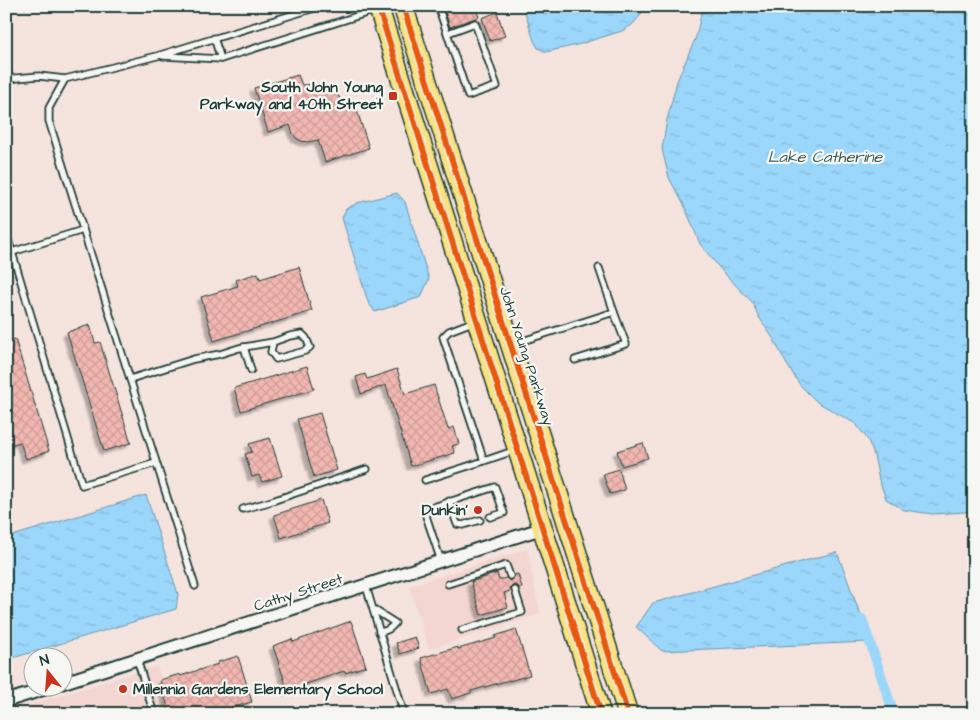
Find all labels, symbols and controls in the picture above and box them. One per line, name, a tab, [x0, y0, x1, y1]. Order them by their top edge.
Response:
place label: South John Young Parkway and 40th Street	[200, 77, 384, 116]
marker: South John Young Parkway and 40th Street	[387, 90, 399, 102]
water label: Lake Catherine	[768, 146, 884, 168]
street label: John Young Parkway	[493, 284, 559, 429]
place label: Dunkin'	[422, 500, 469, 521]
marker: Dunkin'	[472, 504, 484, 516]
street label: Cathy Street	[251, 568, 346, 618]
north arrow	[22, 648, 72, 698]
text: N	[37, 650, 52, 671]
place label: Millennia Gardens Elementary School	[133, 679, 384, 701]
marker: Millennia Gardens Elementary School	[117, 683, 129, 695]

